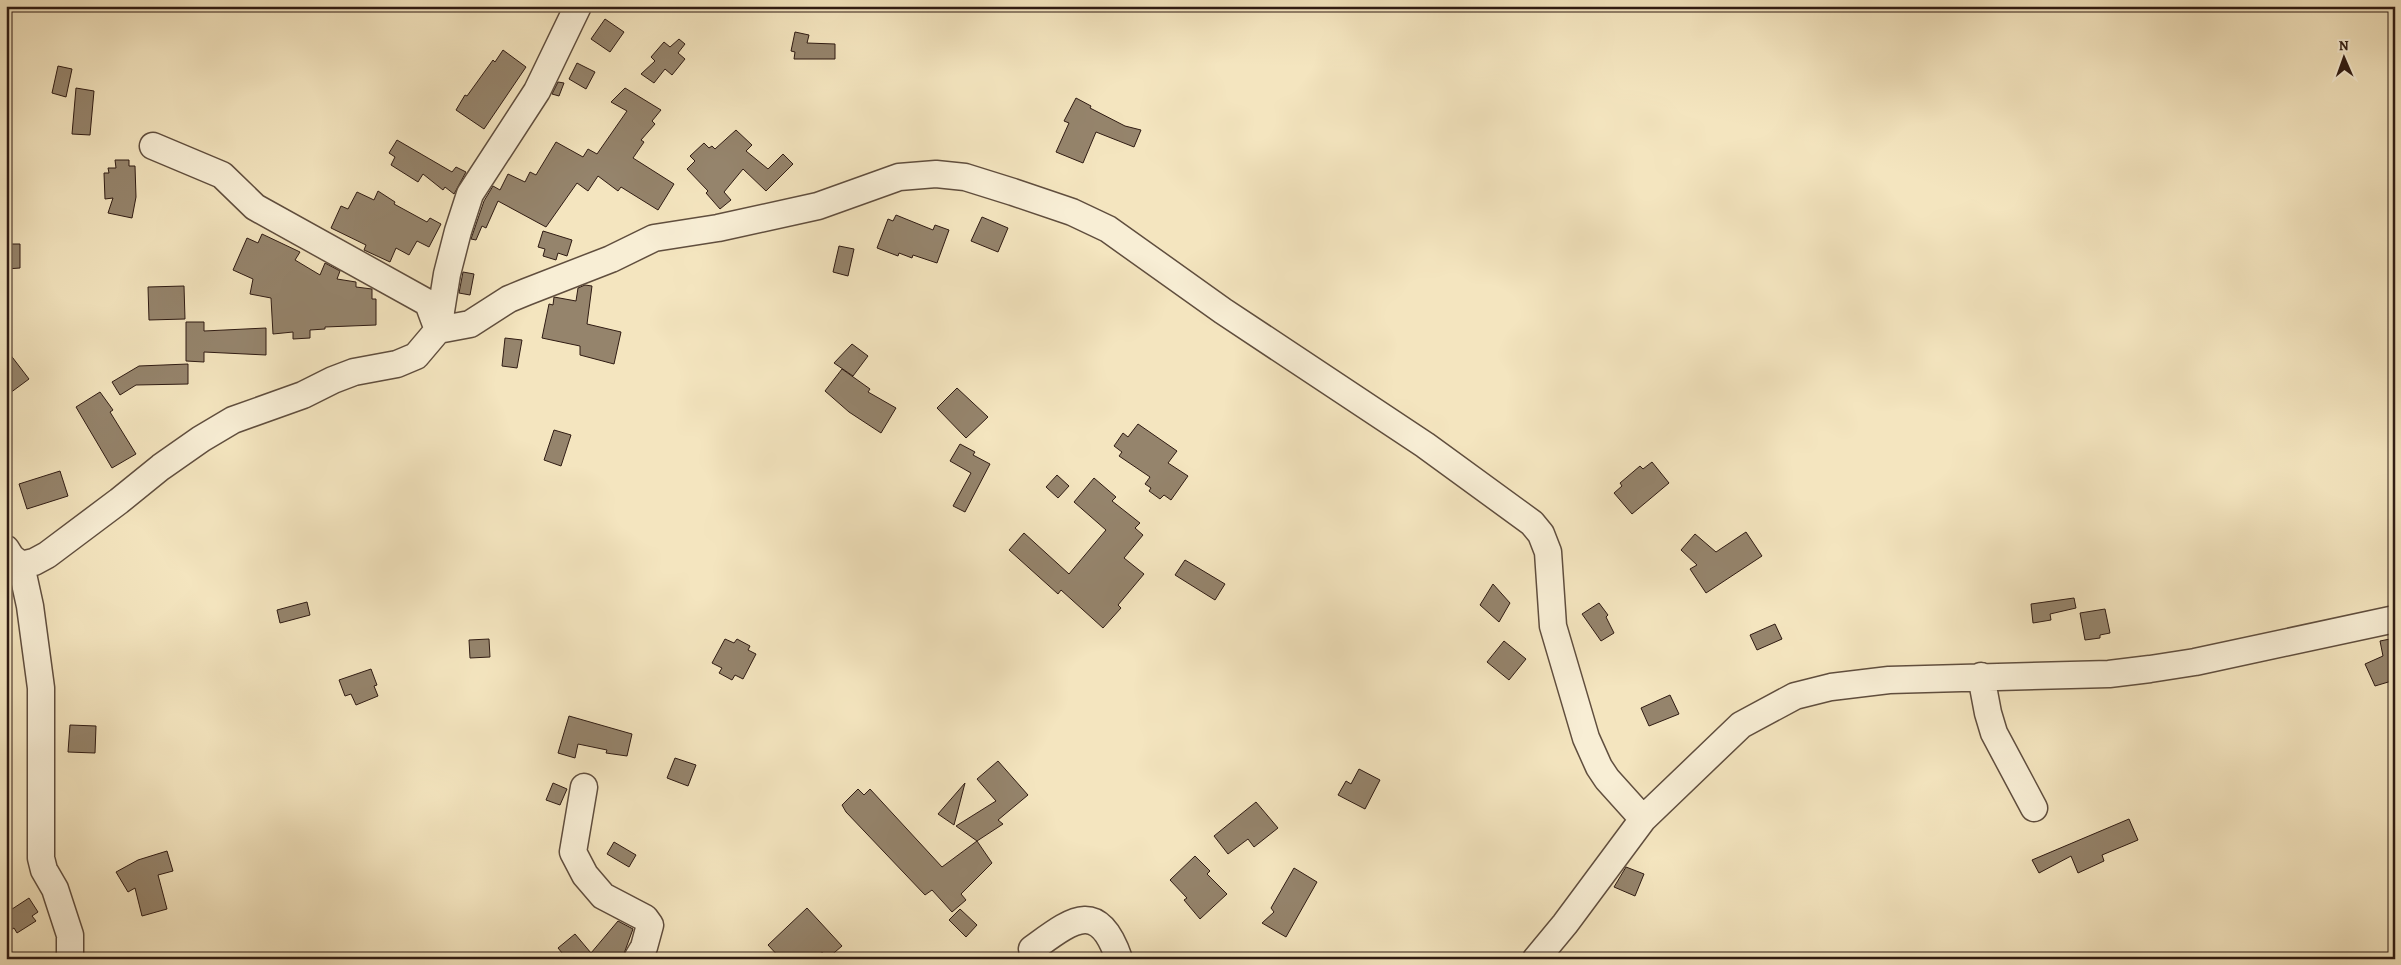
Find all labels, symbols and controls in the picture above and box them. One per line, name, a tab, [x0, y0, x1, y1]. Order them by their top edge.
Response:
north arrow	[2318, 32, 2368, 82]
text: N	[2338, 36, 2349, 55]

